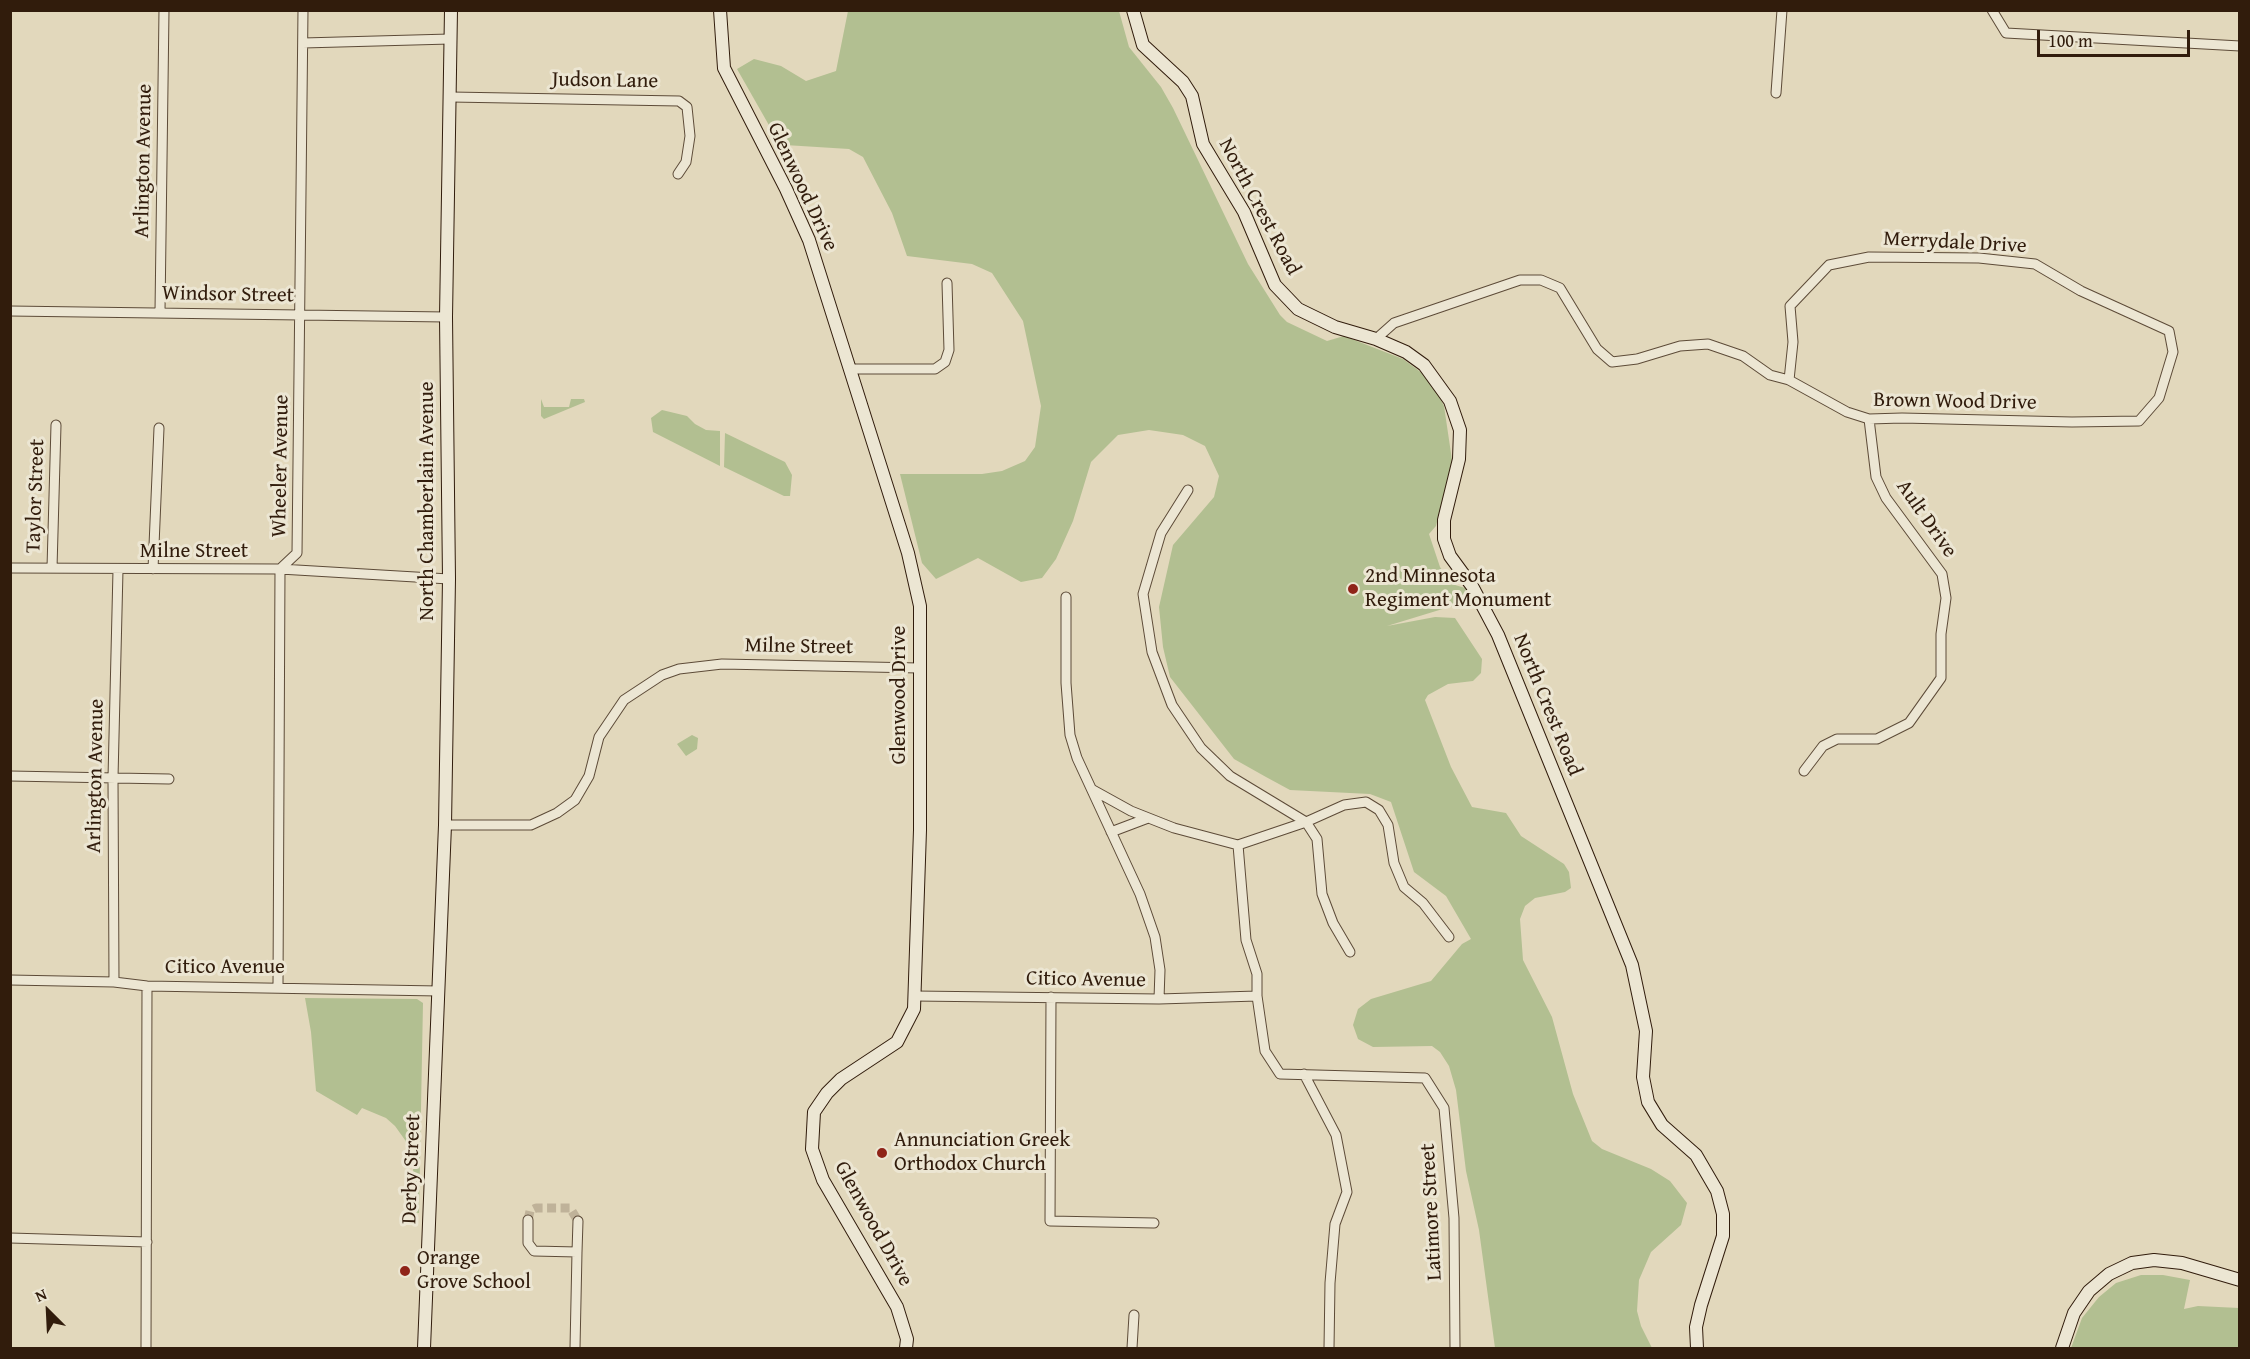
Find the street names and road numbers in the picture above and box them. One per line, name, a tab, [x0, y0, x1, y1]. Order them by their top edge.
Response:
street label: Judson Lane	[552, 67, 658, 95]
street label: Arlington Avenue	[130, 84, 158, 238]
street label: Glenwood Drive	[761, 119, 843, 255]
street label: North Crest Road	[1212, 134, 1306, 280]
street label: Merrydale Drive	[1883, 227, 2027, 259]
street label: Windsor Street	[162, 281, 294, 309]
street label: North Chamberlain Avenue	[415, 381, 441, 621]
street label: Brown Wood Drive	[1873, 388, 2037, 416]
street label: Wheeler Avenue	[267, 394, 295, 538]
street label: Taylor Street	[21, 438, 51, 554]
street label: Ault Drive	[1890, 475, 1962, 563]
street label: Milne Street	[140, 539, 248, 565]
street label: Glenwood Drive	[887, 626, 913, 764]
street label: North Crest Road	[1507, 630, 1587, 780]
street label: Milne Street	[745, 633, 853, 661]
street label: Arlington Avenue	[82, 699, 110, 853]
street label: Citico Avenue	[165, 955, 285, 981]
street label: Citico Avenue	[1026, 966, 1146, 994]
street label: Derby Street	[397, 1113, 427, 1225]
street label: Latimore Street	[1416, 1143, 1448, 1281]
street label: Glenwood Drive	[828, 1157, 918, 1291]

